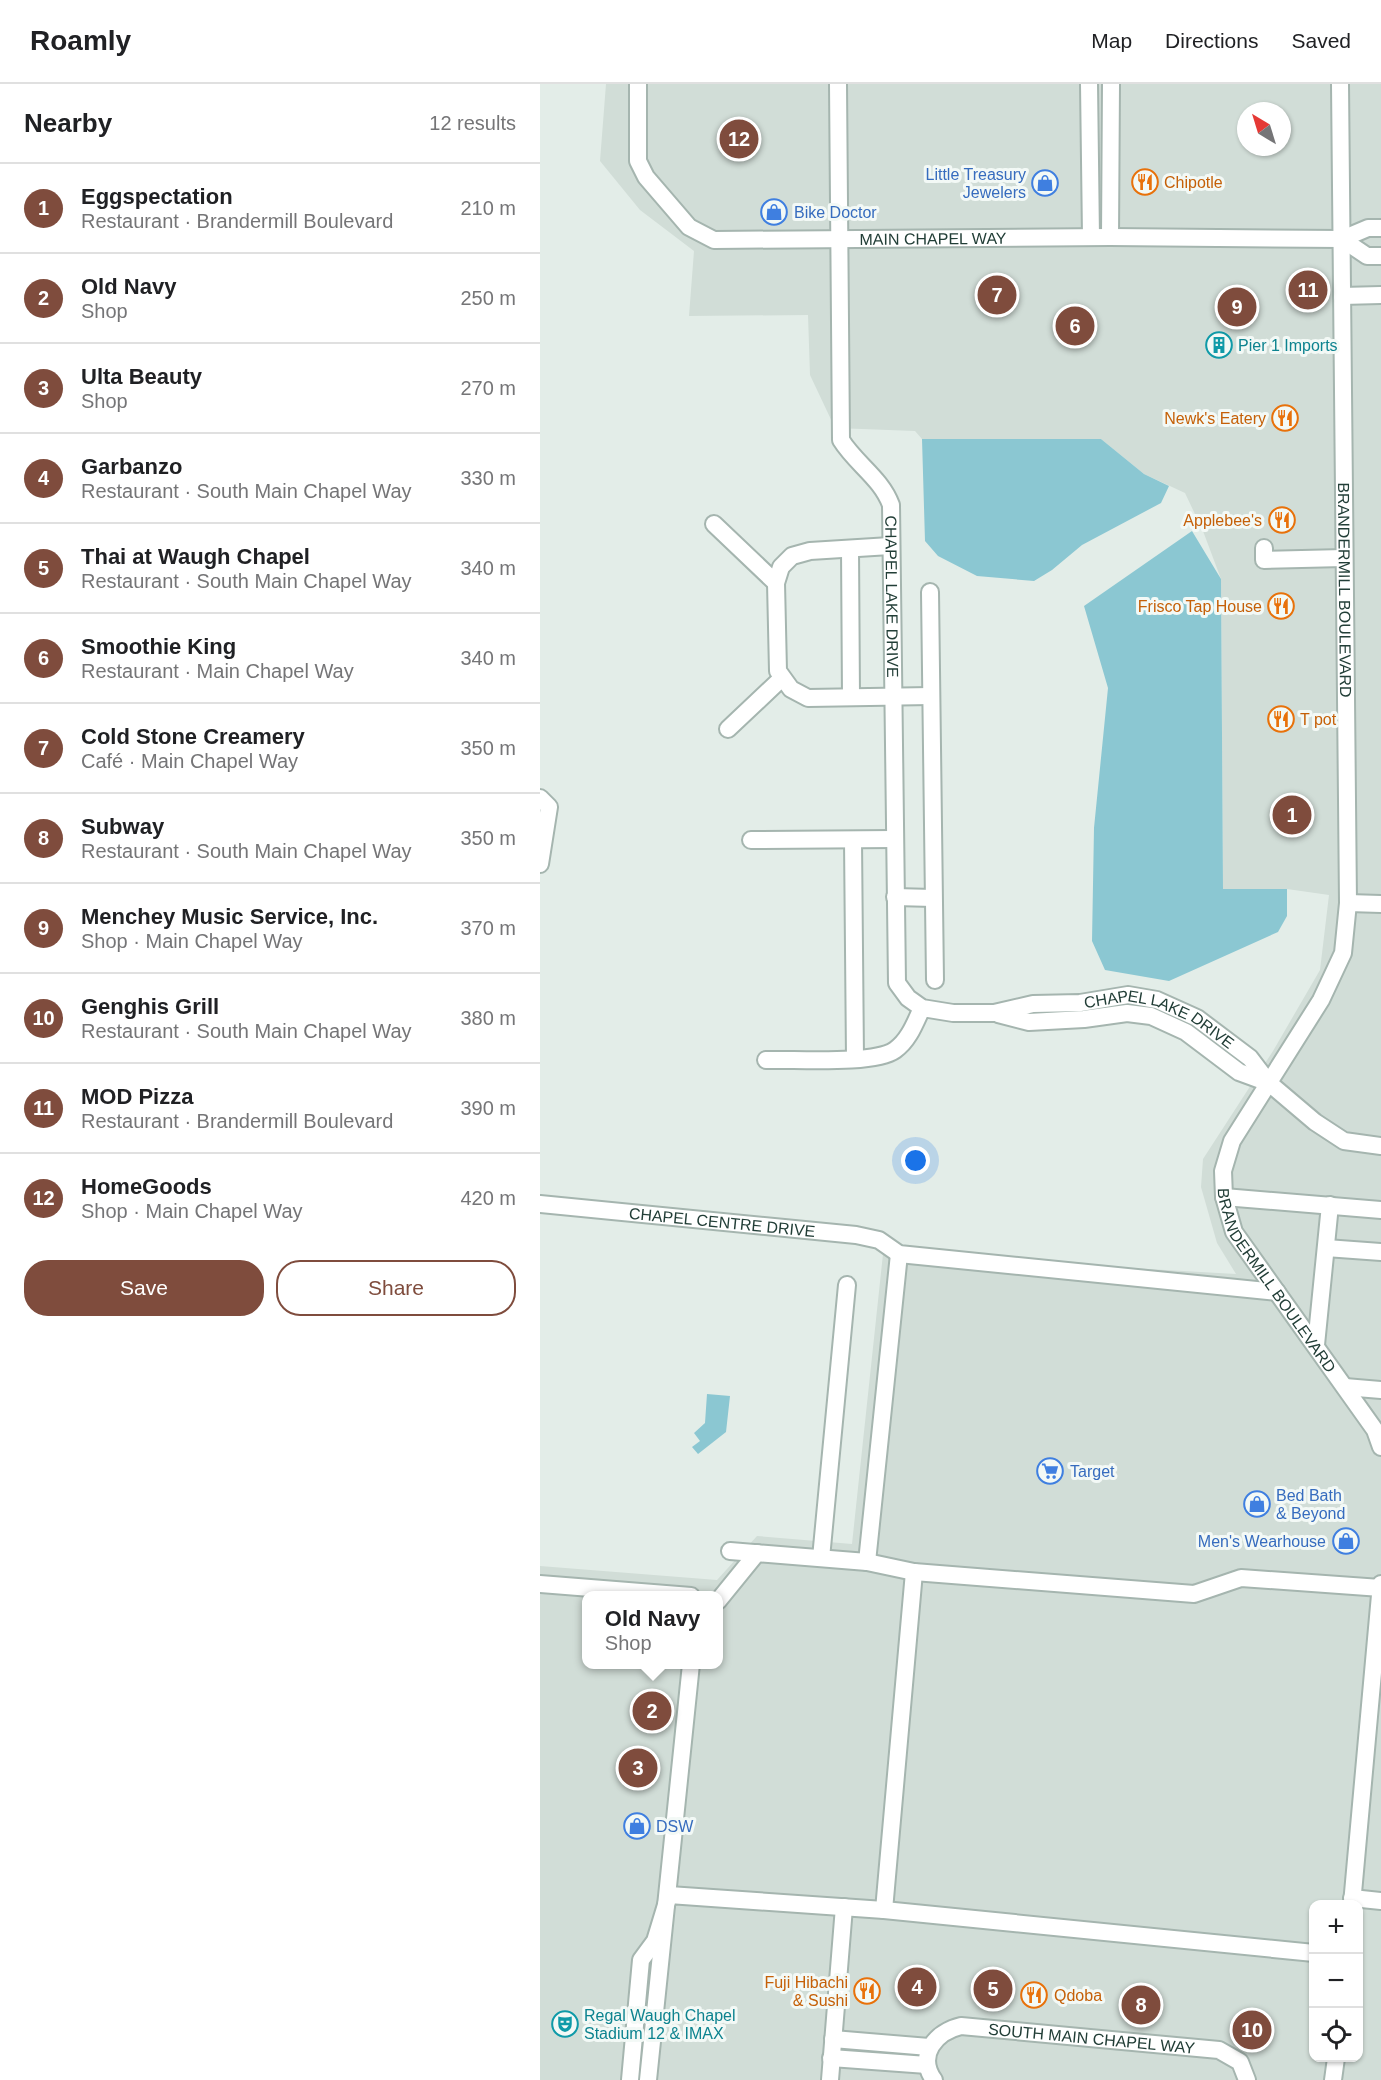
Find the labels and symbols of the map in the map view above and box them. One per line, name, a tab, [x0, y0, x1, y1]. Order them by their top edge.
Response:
north arrow	[1237, 102, 1291, 156]
pin: 12	[720, 116, 758, 162]
place label: Little Treasury Jewelers	[926, 166, 1026, 201]
restaurant icon: Chipotle	[1130, 167, 1160, 197]
shop icon: Little Treasury Jewelers	[1030, 168, 1060, 198]
place label: Chipotle	[1164, 174, 1223, 191]
shop icon: Bike Doctor	[759, 197, 789, 227]
place label: Bike Doctor	[794, 204, 877, 221]
street label: MAIN CHAPEL WAY	[859, 230, 1007, 248]
pin: 11	[1288, 268, 1328, 312]
pin: 7	[978, 272, 1016, 318]
pin: 9	[1218, 284, 1256, 330]
pin: 6	[1056, 304, 1094, 348]
building icon: Pier 1 Imports	[1204, 330, 1234, 360]
place label: Pier 1 Imports	[1238, 337, 1338, 354]
restaurant icon: Newk's Eatery	[1270, 403, 1300, 433]
place label: Newk's Eatery	[1164, 410, 1266, 427]
street label: BRANDERMILL BOULEVARD	[1335, 482, 1354, 698]
restaurant icon: Applebee's	[1267, 505, 1297, 535]
place label: Applebee's	[1183, 512, 1262, 529]
street label: CHAPEL LAKE DRIVE	[882, 515, 901, 678]
restaurant icon: Frisco Tap House	[1266, 591, 1296, 621]
place label: Frisco Tap House	[1138, 598, 1262, 615]
restaurant icon: T pot	[1266, 704, 1296, 734]
place label: T pot	[1300, 711, 1337, 728]
pin: 1	[1272, 792, 1311, 838]
street label: CHAPEL LAKE DRIVE	[1083, 987, 1237, 1052]
your location	[901, 1146, 930, 1175]
street label: BRANDERMILL BOULEVARD	[1215, 1188, 1339, 1376]
street label: CHAPEL CENTRE DRIVE	[628, 1205, 816, 1240]
supermarket icon: Target	[1035, 1456, 1065, 1486]
place label: Target	[1070, 1463, 1115, 1480]
place label: Bed Bath & Beyond	[1276, 1487, 1345, 1522]
shop icon: Bed Bath & Beyond	[1242, 1489, 1272, 1519]
shop icon: Men's Wearhouse	[1331, 1526, 1361, 1556]
place label: Men's Wearhouse	[1198, 1533, 1326, 1550]
pin: 2	[632, 1688, 672, 1734]
pin: 3	[618, 1746, 658, 1790]
shop icon: DSW	[622, 1811, 652, 1841]
place label: DSW	[656, 1818, 694, 1835]
pin: 4	[898, 1964, 937, 2010]
pin: 5	[974, 1966, 1012, 2012]
place label: Fuji Hibachi & Sushi	[764, 1974, 848, 2009]
restaurant icon: Fuji Hibachi & Sushi	[852, 1976, 882, 2006]
restaurant icon: Qdoba	[1019, 1980, 1049, 2010]
pin: 8	[1122, 1982, 1160, 2028]
place label: Qdoba	[1054, 1987, 1102, 2004]
place label: Regal Waugh Chapel Stadium 12 & IMAX	[584, 2007, 736, 2042]
pin: 10	[1232, 2008, 1272, 2052]
theatre icon: Regal Waugh Chapel Stadium 12 & IMAX	[550, 2009, 580, 2039]
street label: SOUTH MAIN CHAPEL WAY	[987, 2021, 1196, 2057]

